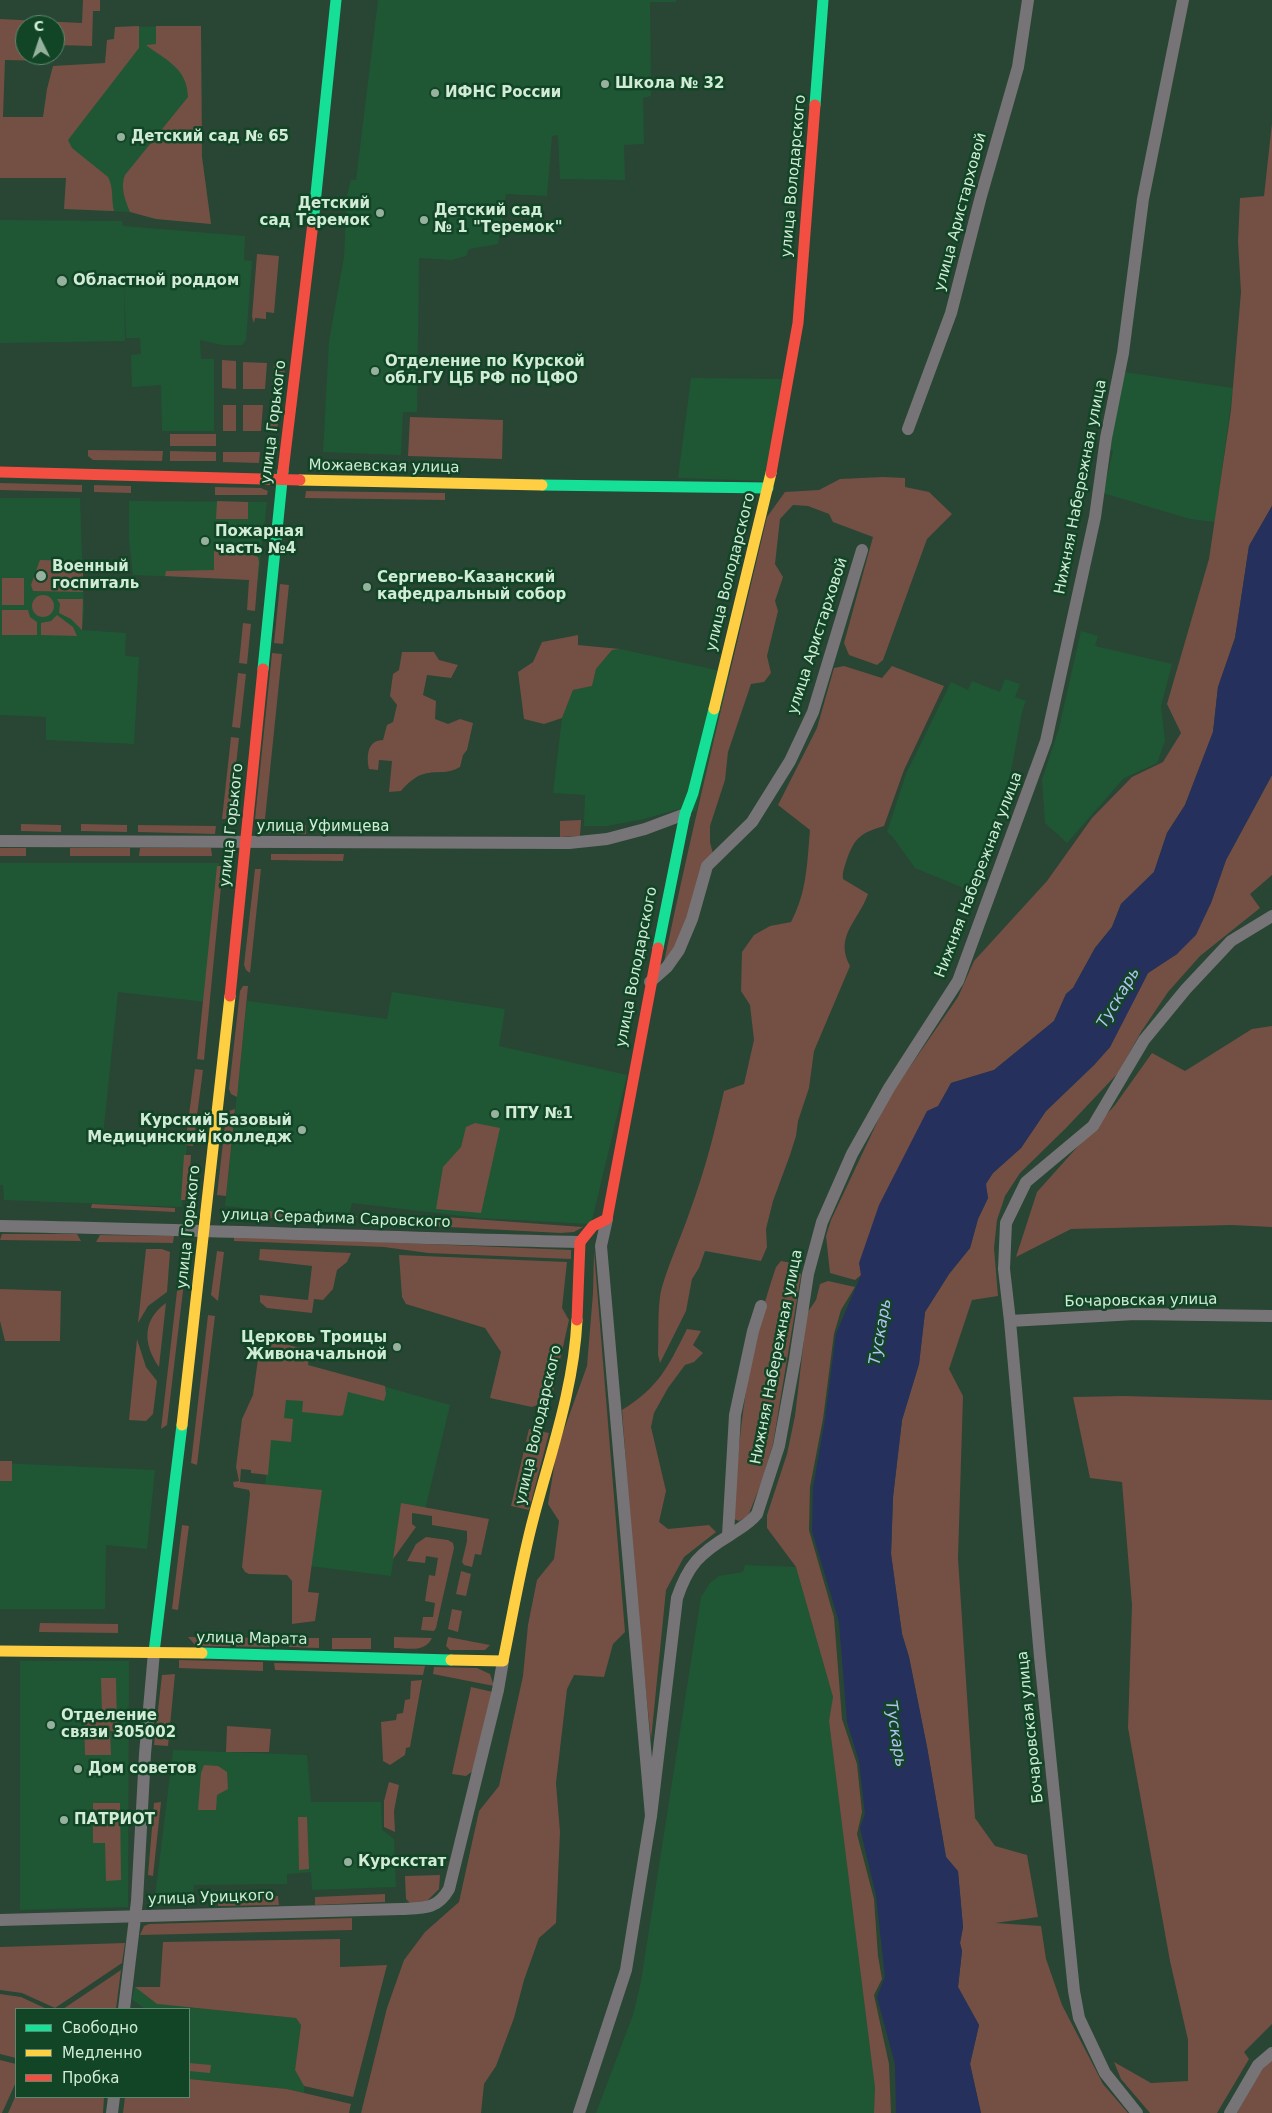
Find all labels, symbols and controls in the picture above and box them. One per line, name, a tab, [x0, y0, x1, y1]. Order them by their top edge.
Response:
north arrow	[15, 15, 65, 65]
text: С	[33, 18, 45, 34]
place label: Школа № 32	[615, 75, 724, 93]
marker: Школа № 32	[599, 78, 611, 90]
place label: ИФНС России	[445, 84, 561, 102]
marker: ИФНС России	[429, 87, 441, 99]
street label: улица Володарского	[778, 94, 810, 258]
place label: Детский сад № 65	[131, 128, 289, 146]
marker: Детский сад № 65	[115, 131, 127, 143]
street label: улица Аристарховой	[931, 131, 991, 293]
place label: Детский сад Теремок	[260, 195, 370, 230]
place label: Детский сад № 1 "Теремок"	[434, 202, 563, 237]
marker: Детский сад Теремок	[374, 207, 386, 219]
marker: Детский сад № 1 "Теремок"	[418, 214, 430, 226]
place label: Областной роддом	[73, 272, 239, 290]
marker: Областной роддом	[55, 274, 69, 288]
place label: Отделение по Курской обл.ГУ ЦБ РФ по ЦФО	[385, 353, 585, 388]
street label: улица Горького	[257, 359, 291, 485]
marker: Отделение по Курской обл.ГУ ЦБ РФ по ЦФО	[369, 365, 381, 377]
street label: Нижняя Набережная улица	[1051, 378, 1111, 596]
street label: Можаевская улица	[308, 457, 460, 477]
street label: улица Володарского	[703, 491, 759, 653]
place label: Пожарная часть №4	[215, 523, 304, 558]
marker: Пожарная часть №4	[199, 535, 211, 547]
street label: улица Аристарховой	[784, 556, 852, 716]
place label: Военный госпиталь	[52, 558, 139, 593]
marker: Военный госпиталь	[34, 569, 48, 583]
place label: Сергиево-Казанский кафедральный собор	[377, 569, 566, 604]
marker: Сергиево-Казанский кафедральный собор	[361, 581, 373, 593]
street label: улица Горького	[217, 762, 247, 888]
street label: Нижняя Набережная улица	[931, 770, 1027, 980]
street label: улица Уфимцева	[257, 818, 389, 836]
street label: улица Володарского	[613, 885, 661, 1049]
water label: Тускарь	[1093, 964, 1145, 1032]
place label: ПТУ №1	[505, 1105, 573, 1123]
marker: ПТУ №1	[489, 1108, 501, 1120]
place label: Курский Базовый Медицинский колледж	[87, 1112, 292, 1147]
marker: Курский Базовый Медицинский колледж	[296, 1124, 308, 1136]
street label: улица Горького	[174, 1164, 204, 1290]
street label: улица Серафима Саровского	[221, 1206, 451, 1232]
street label: Нижняя Набережная улица	[747, 1248, 807, 1466]
street label: Бочаровская улица	[1064, 1291, 1218, 1311]
water label: Тускарь	[866, 1297, 896, 1367]
place label: Церковь Троицы Живоначальной	[241, 1329, 387, 1364]
marker: Церковь Троицы Живоначальной	[391, 1341, 403, 1353]
street label: улица Володарского	[512, 1343, 566, 1507]
street label: улица Марата	[196, 1629, 308, 1649]
street label: Бочаровская улица	[1014, 1650, 1048, 1804]
water label: Тускарь	[880, 1699, 910, 1769]
place label: Отделение связи 305002	[61, 1707, 176, 1742]
marker: Отделение связи 305002	[45, 1719, 57, 1731]
place label: Дом советов	[88, 1760, 197, 1778]
marker: Дом советов	[72, 1763, 84, 1775]
place label: ПАТРИОТ	[74, 1811, 155, 1829]
marker: ПАТРИОТ	[58, 1814, 70, 1826]
place label: Курскстат	[358, 1853, 446, 1871]
marker: Курскстат	[342, 1856, 354, 1868]
street label: улица Урицкого	[148, 1887, 274, 1909]
legend	[15, 2008, 190, 2098]
text: Свободно	[62, 2019, 138, 2037]
text: Медленно	[62, 2044, 142, 2062]
text: Пробка	[62, 2069, 119, 2087]

